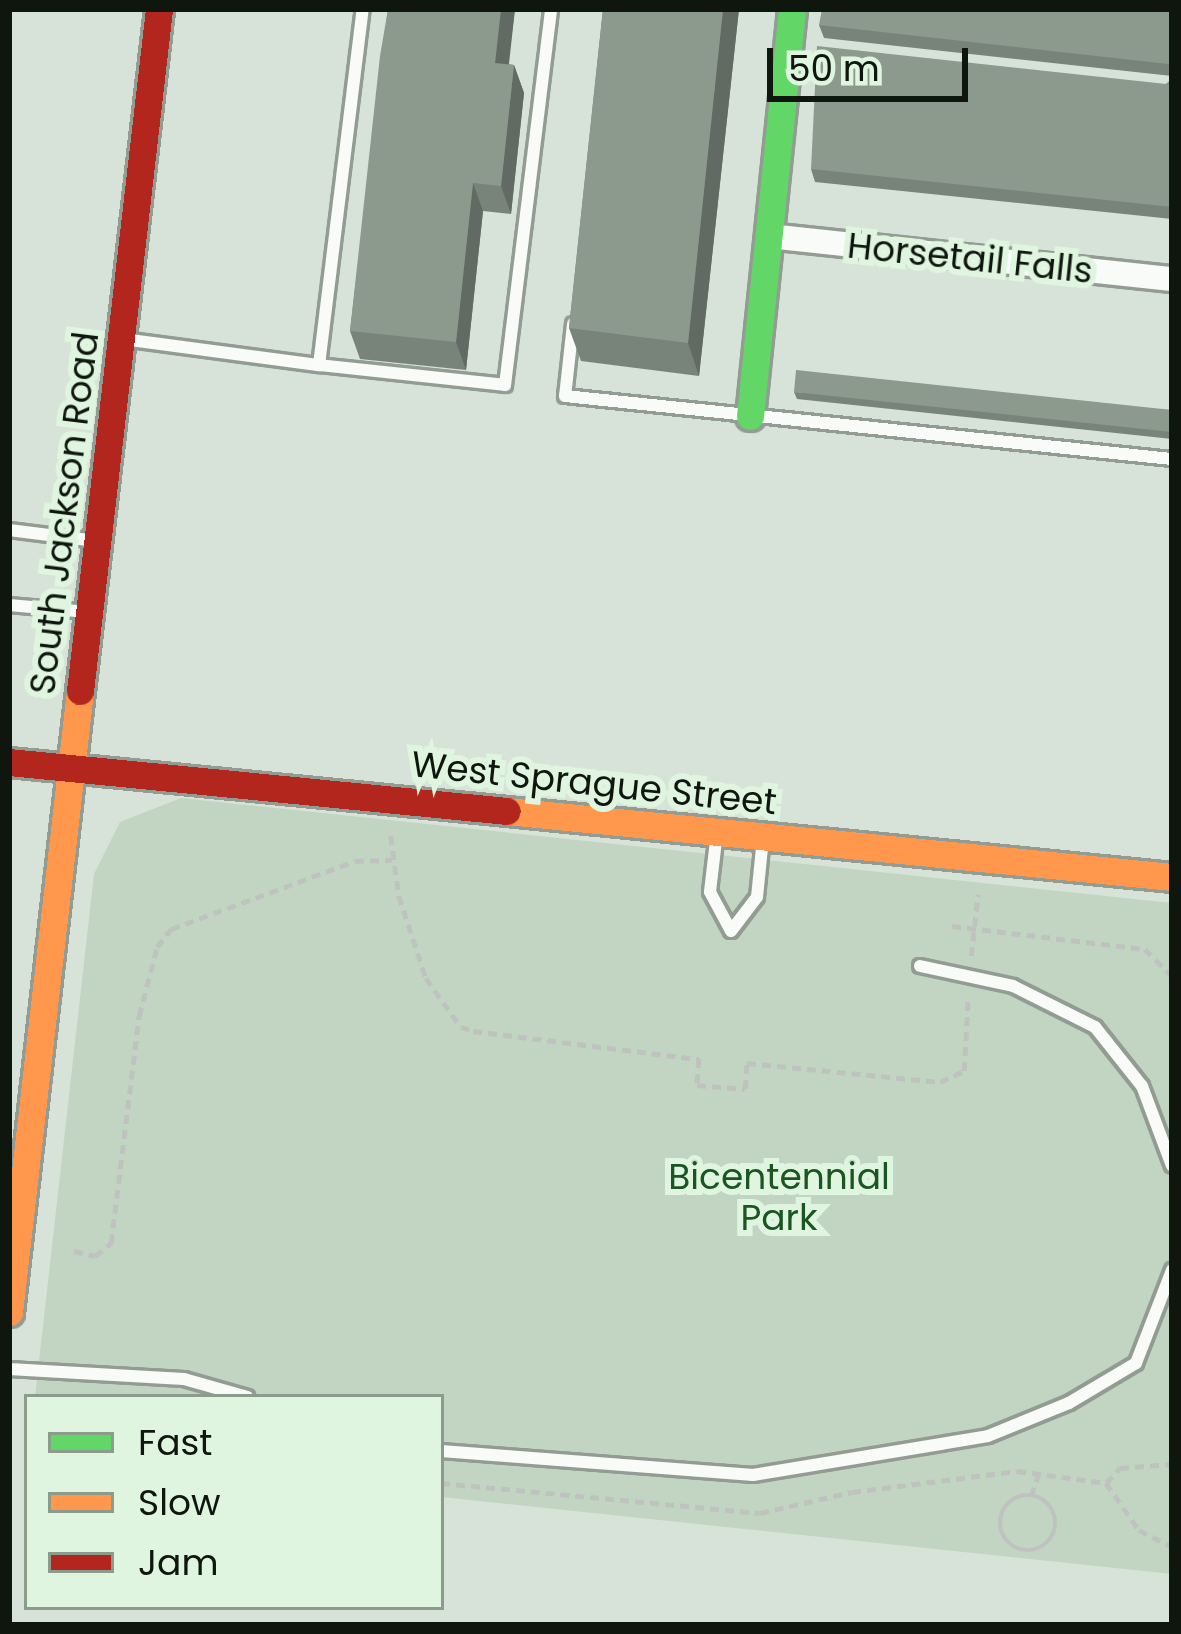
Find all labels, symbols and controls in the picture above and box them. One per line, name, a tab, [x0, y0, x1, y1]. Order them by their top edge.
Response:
scale bar	[773, 24, 974, 98]
text: 50 m	[788, 43, 880, 94]
street label: Horsetail Falls	[845, 224, 1095, 292]
street label: South Jackson Road	[20, 329, 108, 697]
street label: West Sprague Street	[409, 742, 779, 824]
park label: Bicentennial Park	[668, 1154, 890, 1239]
legend	[24, 1394, 444, 1610]
text: Fast	[138, 1417, 212, 1468]
text: Slow	[138, 1477, 221, 1528]
text: Jam	[138, 1537, 219, 1588]

